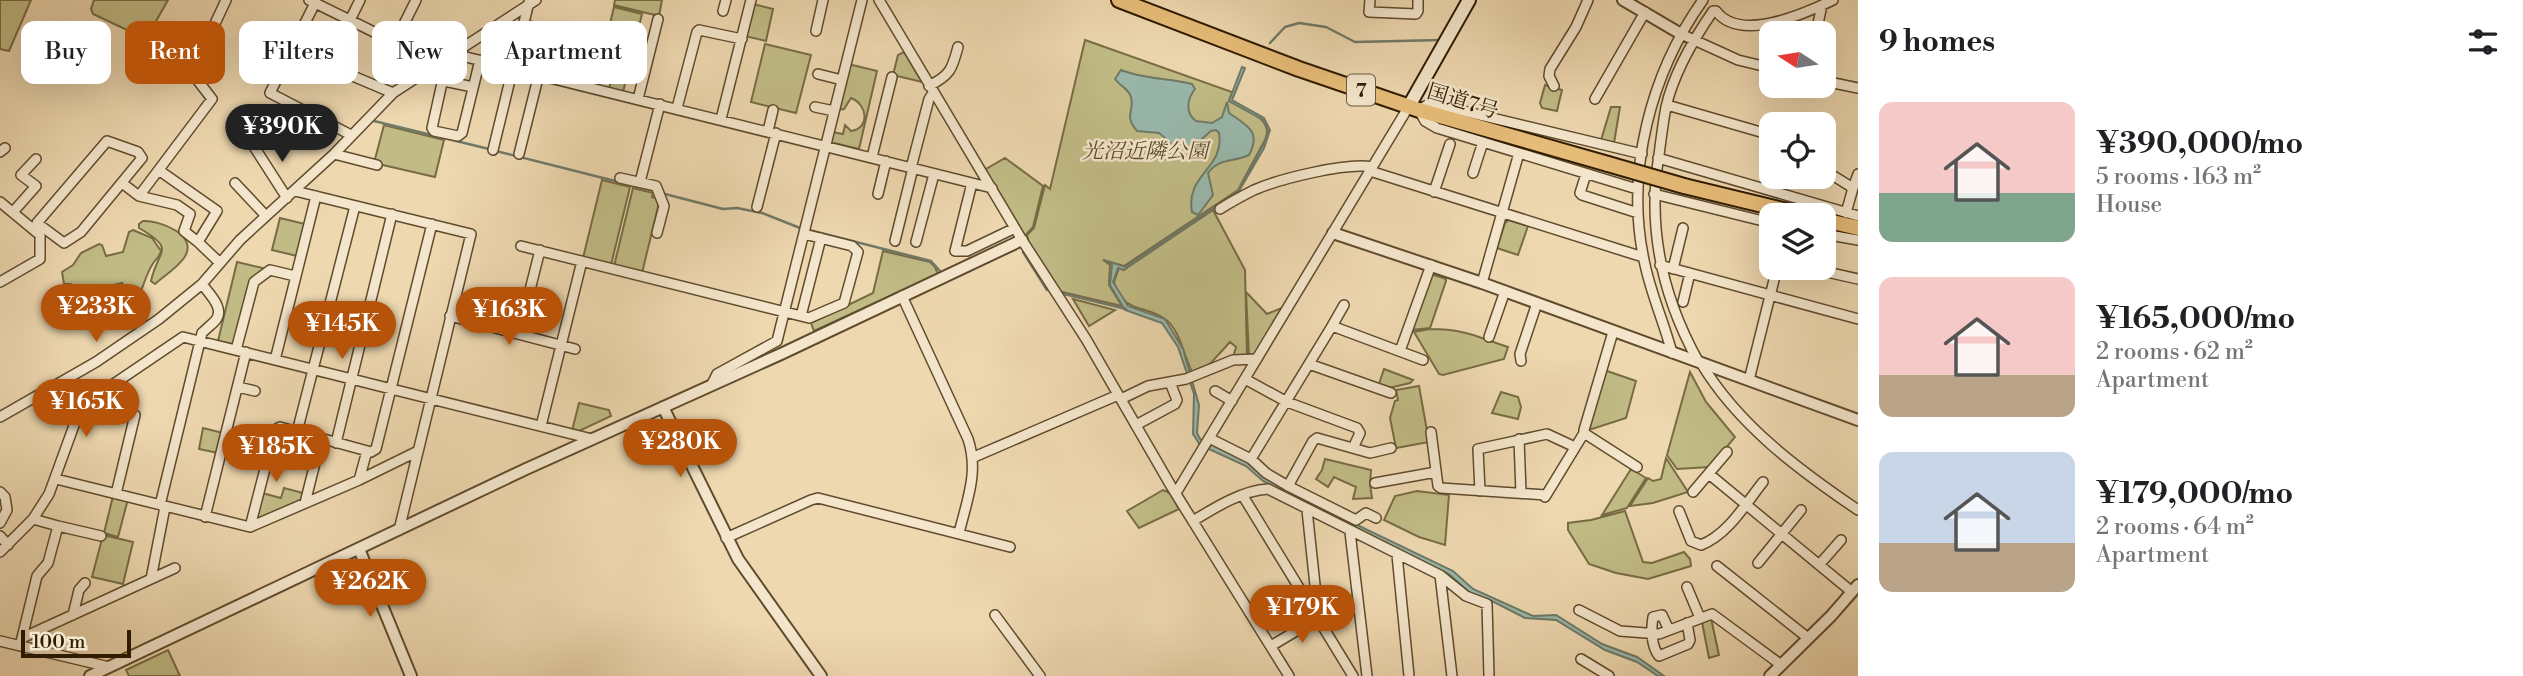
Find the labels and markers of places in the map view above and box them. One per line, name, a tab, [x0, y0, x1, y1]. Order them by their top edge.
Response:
pin: ¥390K	[233, 104, 331, 164]
pin: ¥233K	[47, 284, 145, 344]
pin: ¥163K	[460, 288, 558, 347]
pin: ¥145K	[293, 302, 391, 361]
pin: ¥165K	[37, 380, 135, 439]
pin: ¥280K	[631, 420, 729, 479]
pin: ¥185K	[227, 424, 325, 484]
pin: ¥262K	[321, 560, 419, 619]
pin: ¥179K	[1253, 586, 1351, 645]

